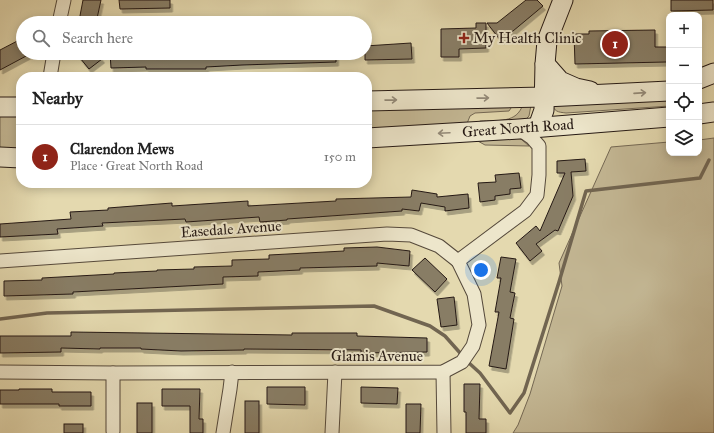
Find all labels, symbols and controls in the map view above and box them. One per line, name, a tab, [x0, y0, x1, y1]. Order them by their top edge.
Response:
map controls	[666, 12, 702, 156]
button: +	[666, 12, 702, 48]
search box	[16, 16, 372, 60]
icon: search	[30, 27, 52, 49]
text: Search here	[62, 29, 133, 47]
place label: My Health Clinic	[473, 29, 582, 47]
pin: 1	[602, 29, 628, 59]
marker: My Health Clinic	[458, 32, 470, 44]
button: −	[666, 48, 702, 84]
button: locate	[666, 84, 702, 120]
text: Nearby	[32, 88, 83, 109]
one-way arrow	[633, 90, 646, 97]
one-way arrow	[476, 94, 489, 102]
one-way arrow	[384, 96, 397, 104]
street label: Great North Road	[461, 115, 575, 141]
button: layers	[666, 120, 702, 156]
one-way arrow	[437, 129, 450, 136]
text: Clarendon Mews	[70, 140, 174, 158]
text: 1	[42, 149, 48, 165]
text: 150 m	[324, 149, 356, 165]
text: Place · Great North Road	[70, 158, 203, 174]
street label: Easedale Avenue	[180, 216, 282, 242]
your location	[471, 260, 491, 280]
street label: Glamis Avenue	[331, 347, 423, 365]

